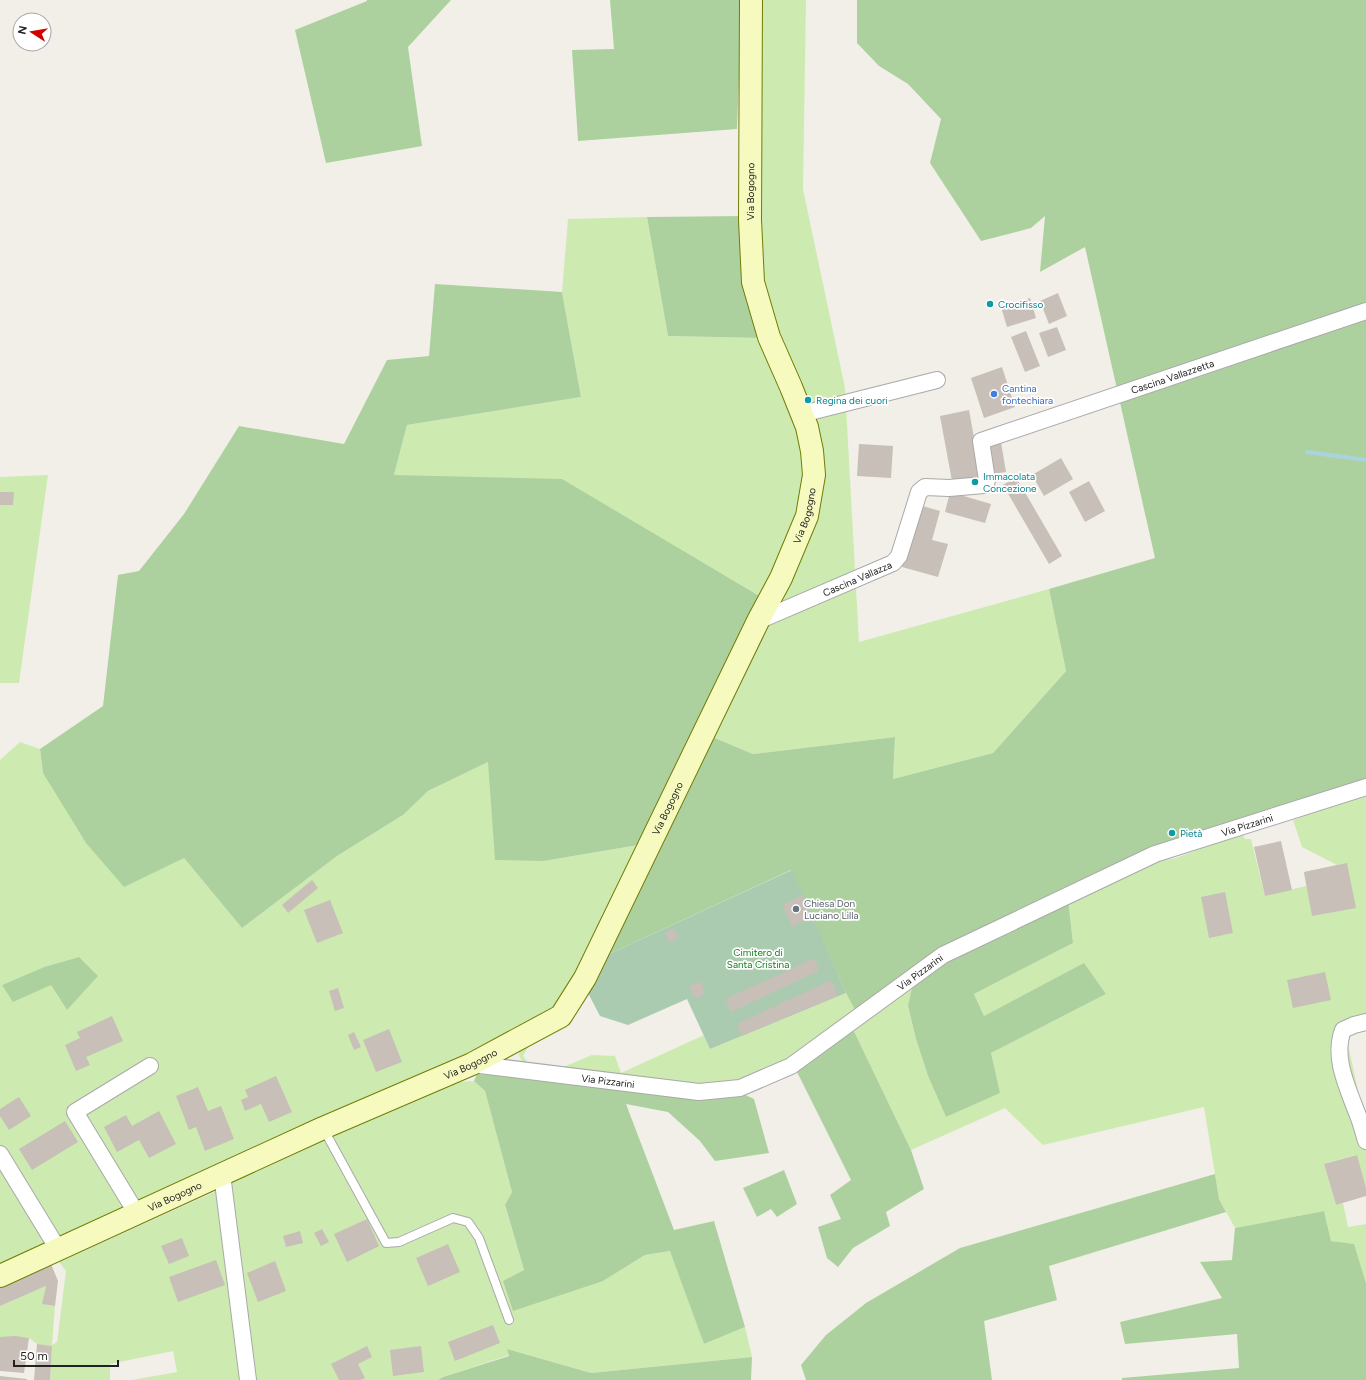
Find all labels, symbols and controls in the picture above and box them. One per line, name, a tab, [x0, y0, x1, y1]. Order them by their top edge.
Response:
north arrow	[12, 12, 52, 52]
text: N	[15, 25, 30, 36]
street label: Via Bogogno	[743, 162, 757, 220]
place label: Crocifisso	[998, 298, 1043, 311]
marker: Crocifisso	[985, 299, 995, 309]
street label: Cascina Vallazzetta	[1129, 356, 1216, 396]
place label: Cantina fontechiara	[1002, 382, 1053, 407]
marker: Cantina fontechiara	[989, 389, 999, 399]
place label: Regina dei cuori	[816, 394, 888, 407]
marker: Regina dei cuori	[803, 395, 813, 405]
place label: Immacolata Concezione	[983, 470, 1037, 495]
marker: Immacolata Concezione	[970, 477, 980, 487]
street label: Via Bogogno	[790, 486, 818, 545]
street label: Cascina Vallazza	[821, 558, 894, 599]
street label: Via Bogogno	[649, 779, 686, 837]
street label: Via Pizzarini	[1219, 810, 1274, 839]
place label: Pietà	[1180, 827, 1202, 840]
marker: Pietà	[1167, 828, 1177, 838]
place label: Chiesa Don Luciano Lilla	[804, 897, 858, 922]
marker: Chiesa Don Luciano Lilla	[791, 904, 801, 914]
park label: Cimitero di Santa Cristina	[727, 946, 789, 971]
street label: Via Pizzarini	[894, 951, 945, 993]
street label: Via Bogogno	[442, 1045, 499, 1082]
street label: Via Pizzarini	[581, 1071, 635, 1091]
street label: Via Bogogno	[146, 1178, 204, 1214]
scale bar	[14, 1342, 118, 1368]
text: 50 m	[20, 1349, 48, 1363]

